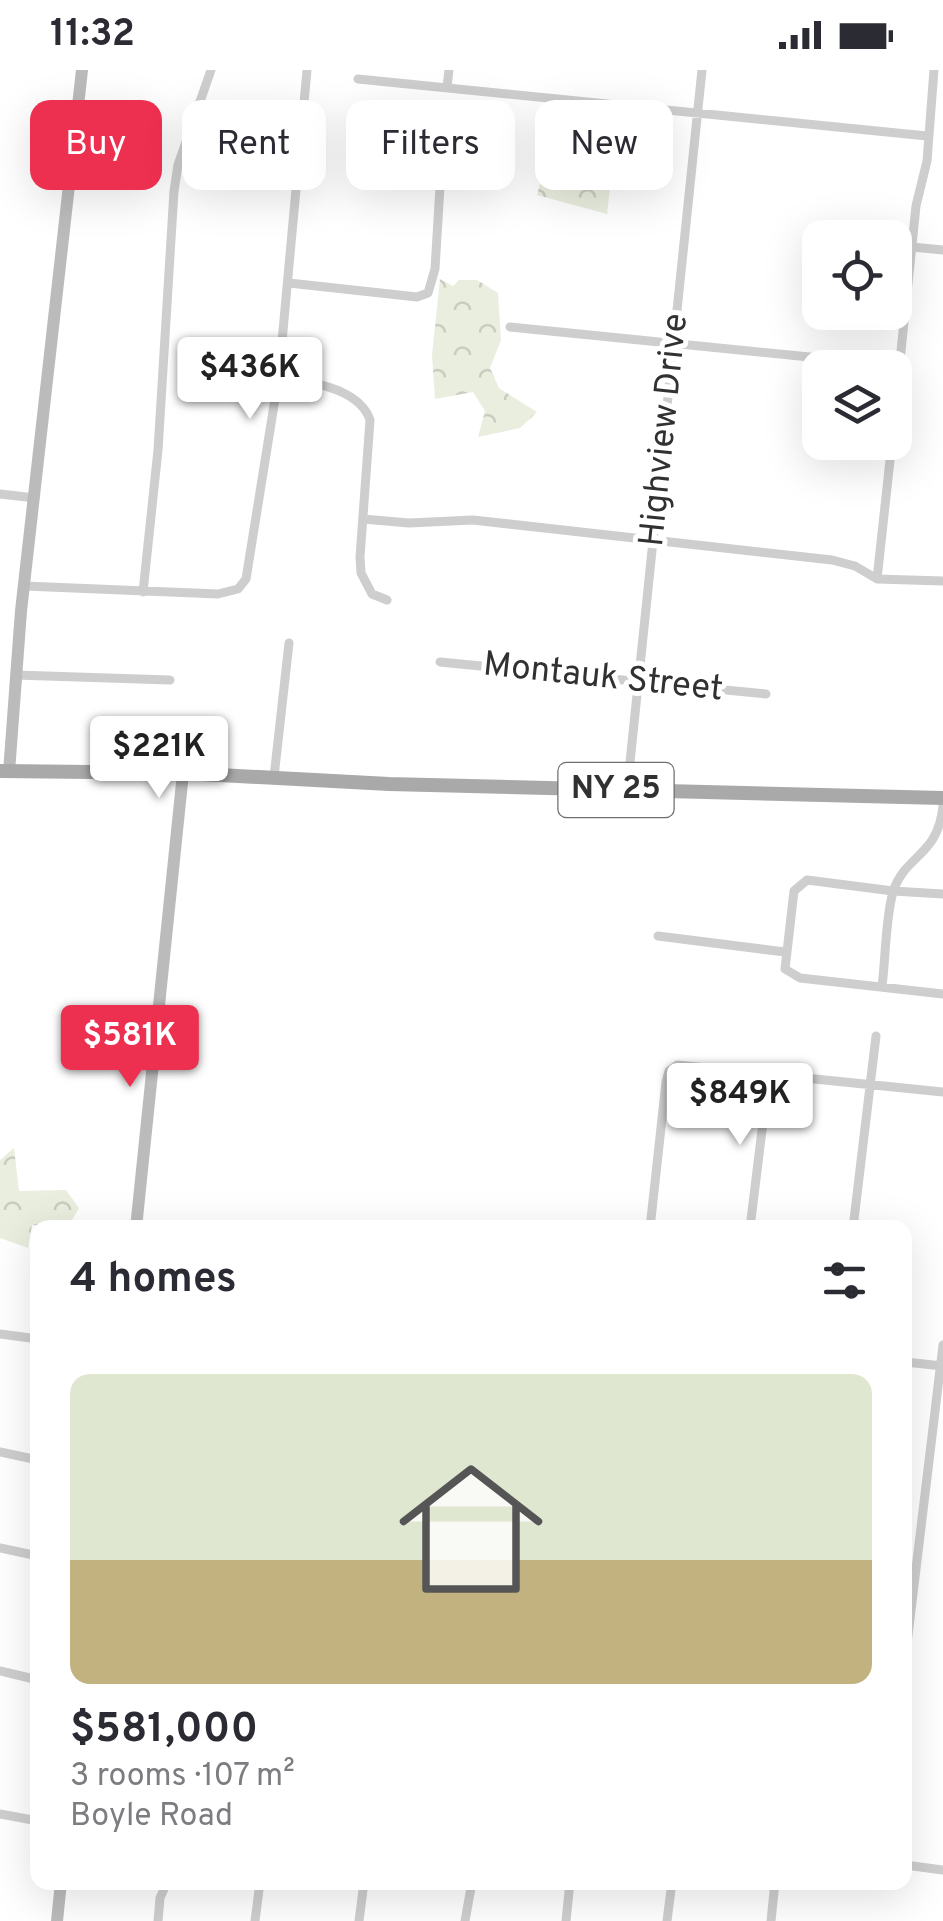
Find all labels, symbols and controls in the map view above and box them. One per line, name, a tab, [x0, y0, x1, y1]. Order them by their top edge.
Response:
text: 11:32	[50, 11, 135, 60]
chip: Buy	[30, 100, 162, 190]
chip: Rent	[182, 100, 326, 190]
chip: Filters	[346, 100, 515, 190]
chip: New	[535, 100, 673, 190]
map controls	[802, 220, 912, 460]
button: locate	[802, 220, 912, 330]
street label: Highview Drive	[631, 311, 699, 549]
pin: $436K	[180, 337, 320, 422]
text: $436K	[199, 349, 301, 389]
button: layers	[802, 350, 912, 460]
street label: Montauk Street	[481, 644, 725, 712]
pin: $221K	[89, 716, 229, 801]
text: $221K	[112, 728, 206, 768]
road number: NY 25	[558, 763, 674, 817]
pin: $581K	[60, 1005, 200, 1090]
text: $581K	[83, 1017, 177, 1057]
pin: $849K	[670, 1063, 810, 1148]
text: $849K	[689, 1075, 791, 1115]
icon: filters	[817, 1253, 872, 1308]
text: 4 homes	[70, 1254, 237, 1307]
icon: home	[381, 1439, 561, 1619]
text: $581,000	[70, 1704, 258, 1757]
text: 3 rooms · 107 m²	[70, 1757, 295, 1797]
text: Boyle Road	[70, 1797, 233, 1837]

